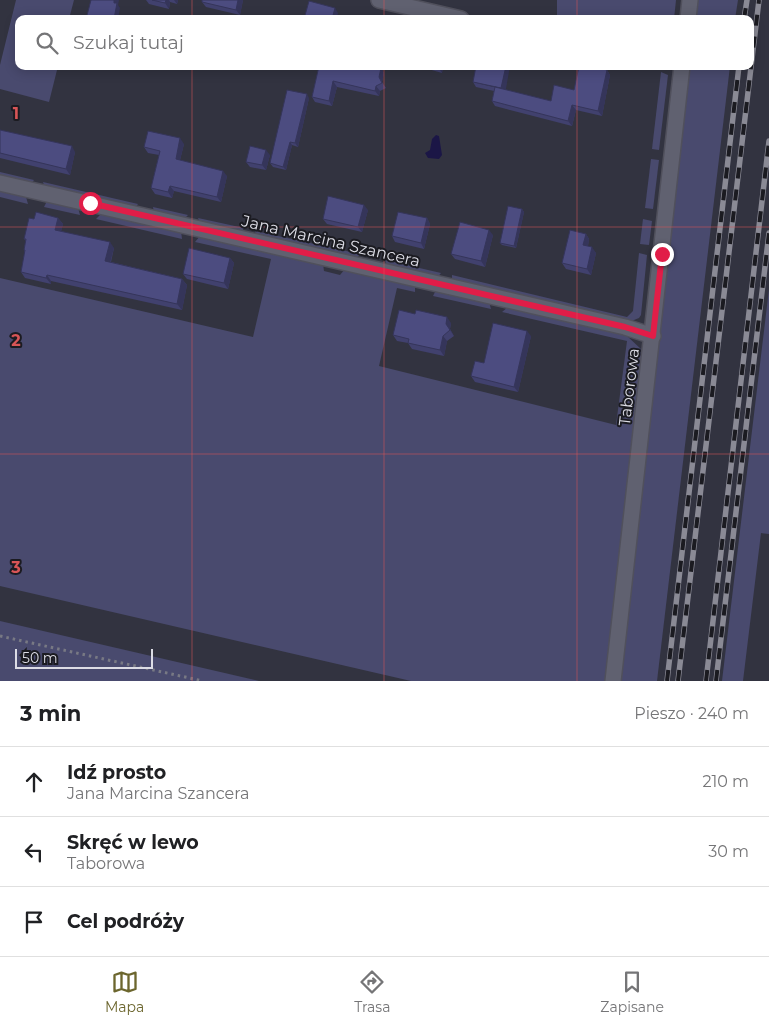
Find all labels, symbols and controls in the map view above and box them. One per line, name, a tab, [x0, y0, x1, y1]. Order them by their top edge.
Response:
search box	[15, 15, 754, 70]
icon: search	[33, 29, 61, 57]
text: Szukaj tutaj	[73, 31, 184, 54]
text: 1	[13, 104, 19, 123]
route start	[79, 192, 102, 215]
street label: Jana Marcina Szancera	[239, 211, 422, 271]
route end	[651, 243, 674, 266]
text: 2	[11, 331, 21, 350]
street label: Taborowa	[615, 347, 643, 427]
text: 3	[10, 558, 21, 577]
scale bar	[15, 646, 152, 669]
text: 50 m	[22, 649, 58, 667]
text: 3 min	[20, 701, 81, 726]
text: Pieszo · 240 m	[634, 704, 749, 723]
text: Idź prosto	[67, 761, 166, 784]
icon: ahead	[20, 768, 48, 796]
text: 210 m	[702, 772, 749, 791]
text: Jana Marcina Szancera	[67, 784, 249, 803]
text: Skręć w lewo	[67, 831, 199, 854]
icon: left	[20, 838, 48, 866]
text: 30 m	[708, 842, 749, 861]
text: Taborowa	[67, 854, 145, 873]
icon: arrive	[20, 908, 48, 936]
text: Cel podróży	[67, 910, 184, 933]
tab: Mapa	[105, 968, 144, 1016]
tab: Trasa	[354, 968, 390, 1016]
tab: Zapisane	[600, 968, 664, 1016]

